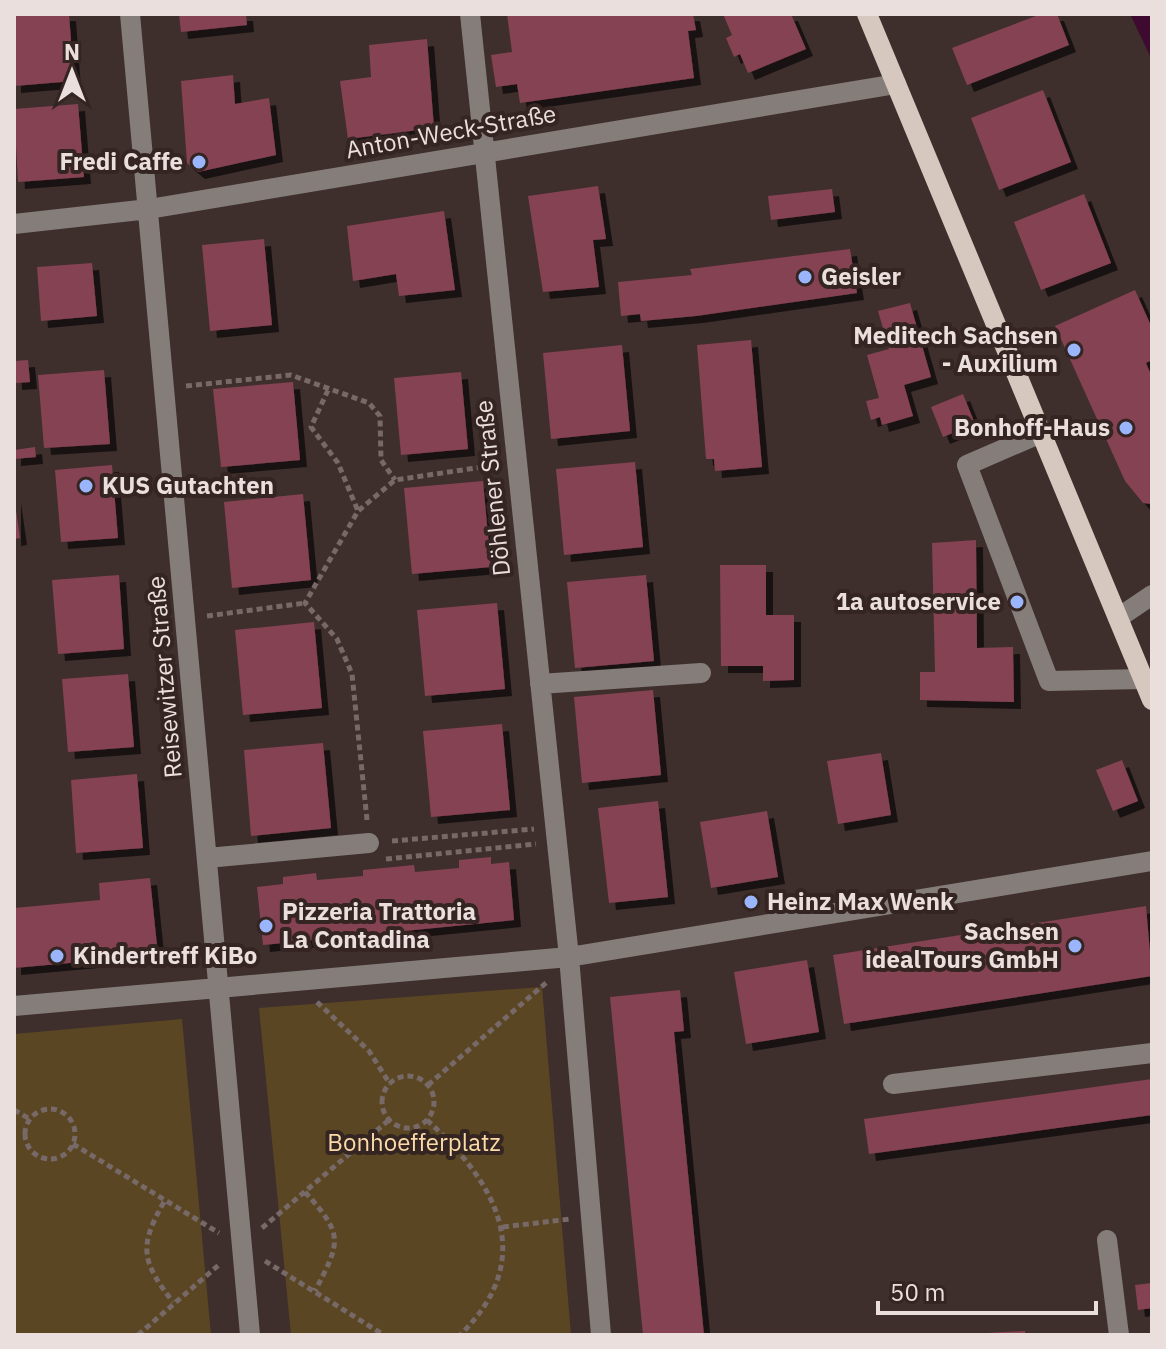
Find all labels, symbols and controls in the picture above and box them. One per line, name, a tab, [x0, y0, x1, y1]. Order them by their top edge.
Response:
north arrow	[32, 32, 112, 112]
text: N	[64, 37, 80, 66]
street label: Anton-Weck-Straße	[343, 97, 559, 165]
place label: Fredi Caffe	[59, 145, 183, 177]
marker: Fredi Caffe	[190, 153, 208, 171]
place label: Geisler	[821, 260, 901, 292]
marker: Geisler	[796, 268, 814, 286]
place label: Meditech Sachsen - Auxilium	[853, 319, 1058, 379]
marker: Meditech Sachsen - Auxilium	[1065, 341, 1083, 359]
street label: Döhlener Straße	[467, 399, 517, 578]
place label: Bonhoff-Haus	[954, 411, 1110, 443]
marker: Bonhoff-Haus	[1117, 419, 1135, 437]
place label: KUS Gutachten	[102, 469, 274, 501]
marker: KUS Gutachten	[77, 477, 95, 495]
street label: Reisewitzer Straße	[139, 575, 189, 779]
place label: 1a autoservice	[836, 585, 1001, 617]
marker: 1a autoservice	[1008, 593, 1026, 611]
place label: Heinz Max Wenk	[767, 885, 954, 917]
marker: Heinz Max Wenk	[742, 893, 760, 911]
place label: Pizzeria Trattoria La Contadina	[282, 895, 476, 955]
place label: Sachsen idealTours GmbH	[865, 915, 1059, 975]
marker: Pizzeria Trattoria La Contadina	[257, 917, 275, 935]
marker: Sachsen idealTours GmbH	[1066, 937, 1084, 955]
place label: Kindertreff KiBo	[73, 939, 257, 971]
marker: Kindertreff KiBo	[48, 947, 66, 965]
park label: Bonhoefferplatz	[327, 1126, 501, 1158]
scale bar	[878, 1265, 1096, 1315]
text: 50 m	[890, 1276, 945, 1308]

